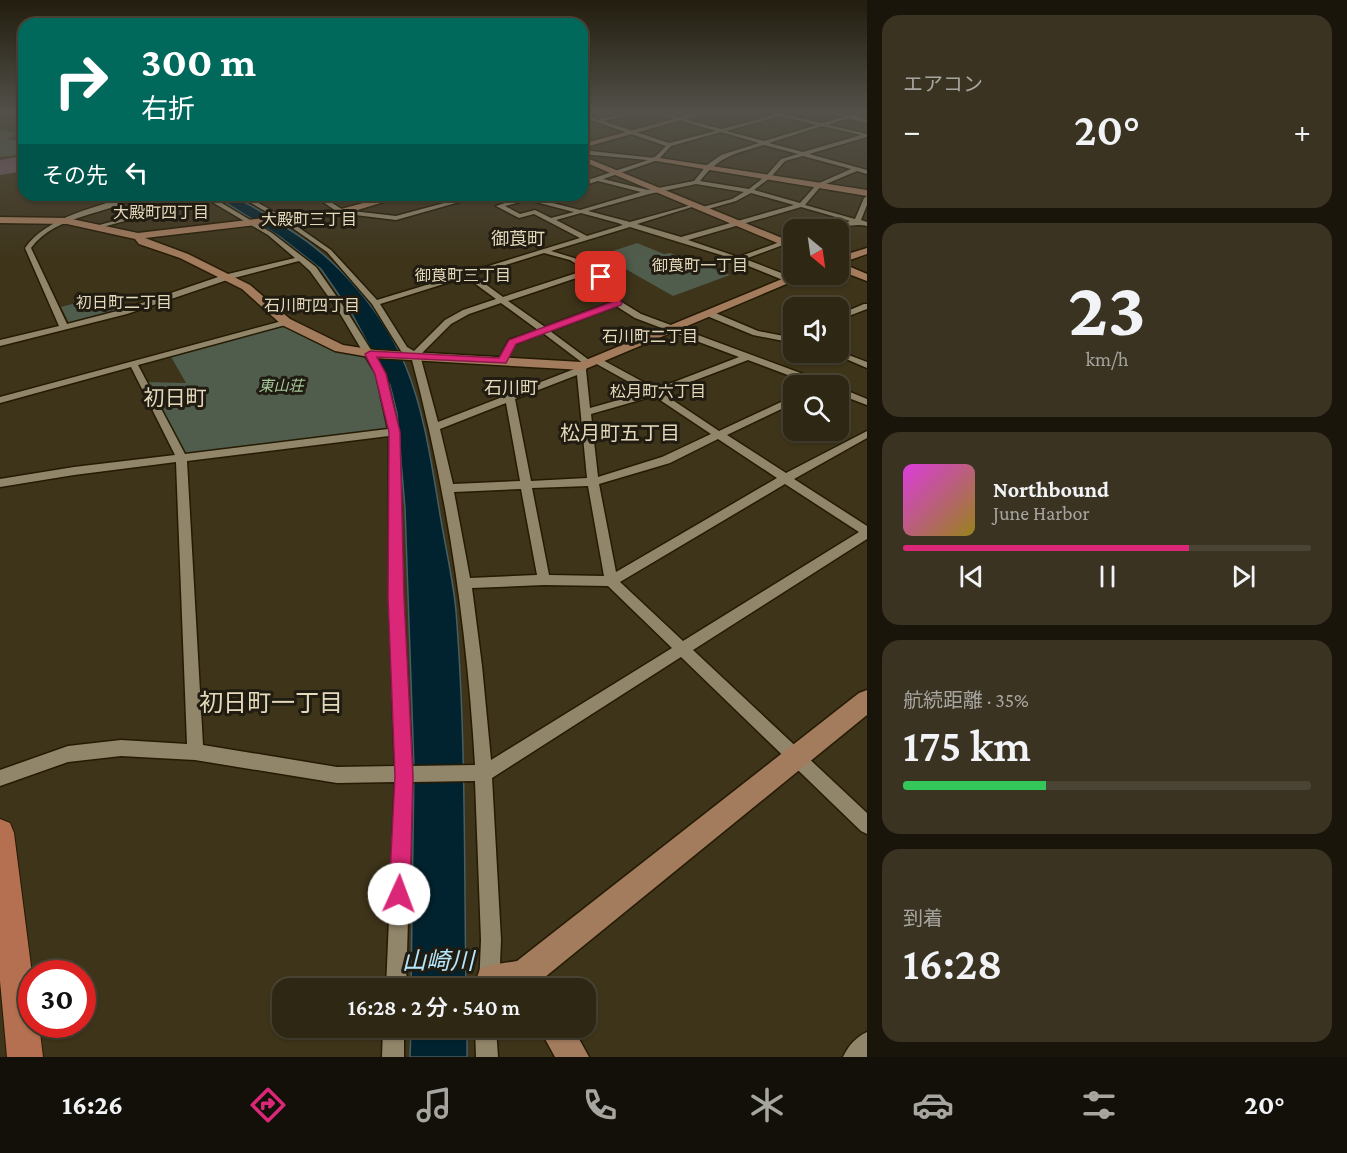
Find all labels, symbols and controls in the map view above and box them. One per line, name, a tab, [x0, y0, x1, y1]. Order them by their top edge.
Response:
text: 300 m	[141, 38, 256, 85]
icon: right	[42, 42, 120, 120]
text: エアコン	[903, 73, 983, 95]
text: 右折	[141, 94, 195, 124]
text: 20°	[1074, 105, 1140, 155]
text: −	[903, 112, 920, 149]
text: +	[1294, 112, 1311, 149]
icon: left	[120, 156, 153, 189]
text: その先	[42, 163, 108, 188]
district label: 大殿町四丁目	[113, 204, 209, 221]
district label: 大殿町三丁目	[261, 211, 357, 228]
north arrow	[783, 219, 849, 285]
map controls	[783, 219, 849, 441]
district label: 御莨町	[491, 229, 545, 249]
pin	[575, 251, 626, 302]
district label: 御莨町一丁目	[652, 257, 748, 274]
icon: arrive	[584, 260, 617, 293]
text: 23	[1068, 265, 1146, 352]
district label: 御莨町三丁目	[415, 267, 511, 284]
district label: 初日町二丁目	[76, 294, 172, 311]
district label: 石川町四丁目	[264, 297, 360, 314]
button: sound	[783, 297, 849, 363]
district label: 石川町二丁目	[602, 328, 698, 345]
text: km/h	[1085, 348, 1129, 370]
button: search	[783, 375, 849, 441]
park label: 東山荘	[258, 378, 305, 394]
district label: 石川町	[484, 378, 538, 398]
district label: 松月町六丁目	[610, 383, 706, 400]
district label: 初日町	[144, 386, 207, 410]
district label: 松月町五丁目	[560, 422, 680, 444]
text: Northbound	[993, 477, 1109, 502]
text: June Harbor	[993, 502, 1090, 524]
icon: previous	[955, 560, 988, 593]
icon: pause	[1091, 560, 1124, 593]
icon: next	[1227, 560, 1260, 593]
district label: 初日町一丁目	[199, 689, 343, 716]
text: 航続距離 · 35%	[903, 689, 1029, 711]
text: 175 km	[903, 721, 1031, 771]
position arrow	[367, 862, 431, 926]
text: 到着	[903, 907, 943, 929]
text: 16:28	[903, 939, 1003, 989]
water label: 山崎川	[402, 947, 477, 974]
speed limit sign: 30	[18, 960, 96, 1038]
text: 16:28 · 2 分 · 540 m	[348, 995, 520, 1020]
icon: directions	[247, 1084, 289, 1126]
icon: music	[413, 1084, 455, 1126]
icon: phone	[579, 1084, 621, 1126]
icon: climate	[746, 1084, 788, 1126]
icon: car	[912, 1084, 954, 1126]
icon: filters	[1078, 1084, 1120, 1126]
text: 16:26	[62, 1090, 123, 1120]
text: 20°	[1244, 1090, 1285, 1120]

